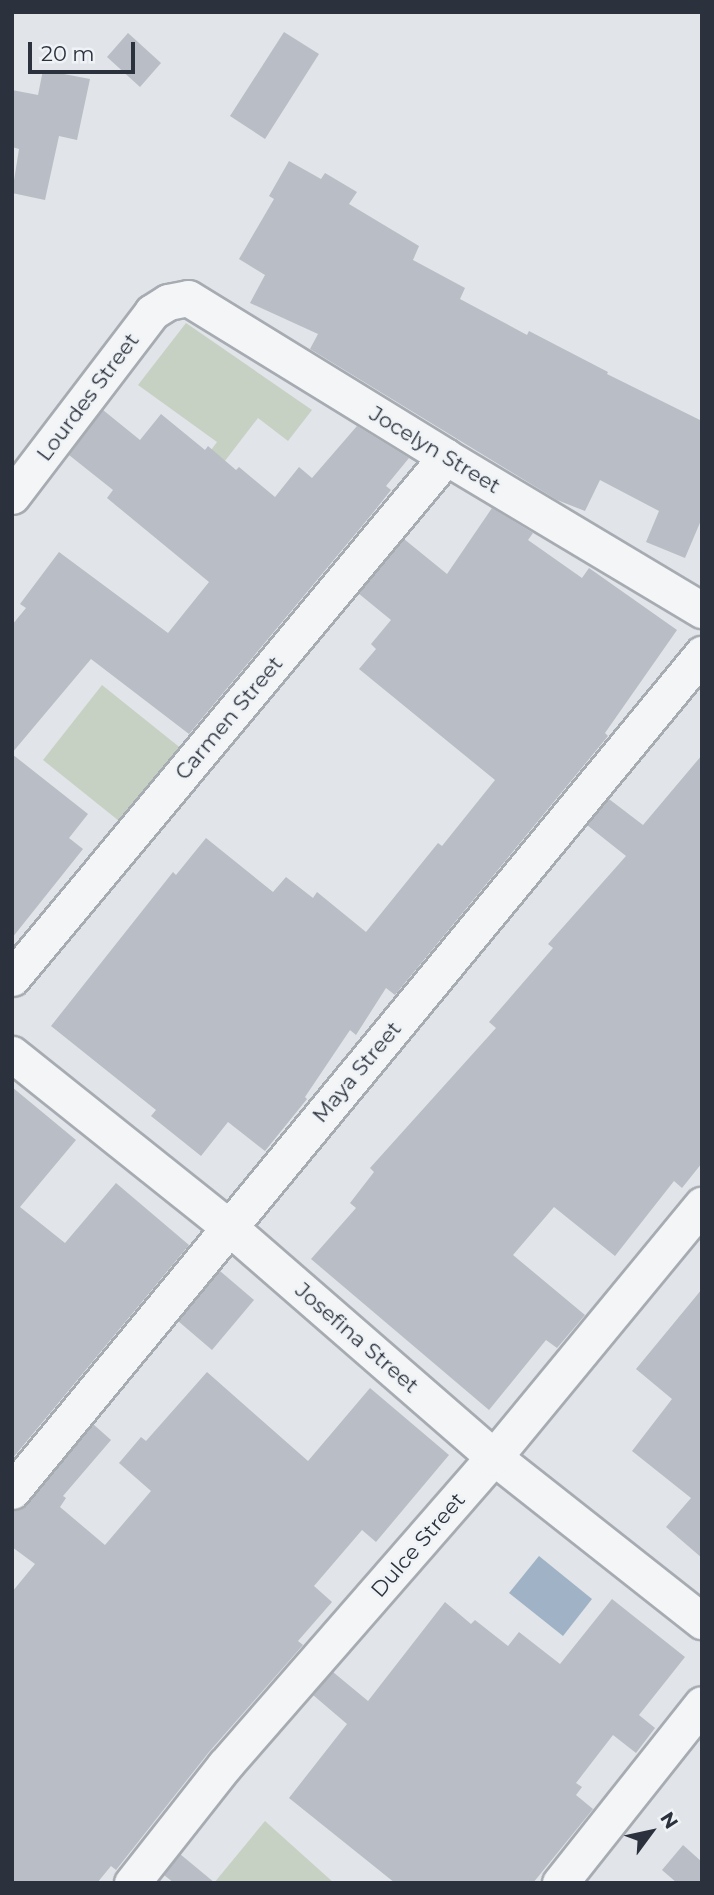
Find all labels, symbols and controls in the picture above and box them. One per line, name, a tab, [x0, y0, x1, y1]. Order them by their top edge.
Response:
scale bar	[32, 28, 138, 72]
text: 20 m	[41, 41, 95, 66]
street label: Lourdes Street	[32, 328, 144, 466]
street label: Jocelyn Street	[365, 401, 505, 499]
street label: Carmen Street	[170, 651, 288, 785]
street label: Maya Street	[307, 1016, 407, 1128]
street label: Josefina Street	[290, 1278, 424, 1398]
street label: Dulce Street	[366, 1488, 470, 1602]
north arrow	[616, 1797, 686, 1867]
text: N	[655, 1808, 683, 1833]

